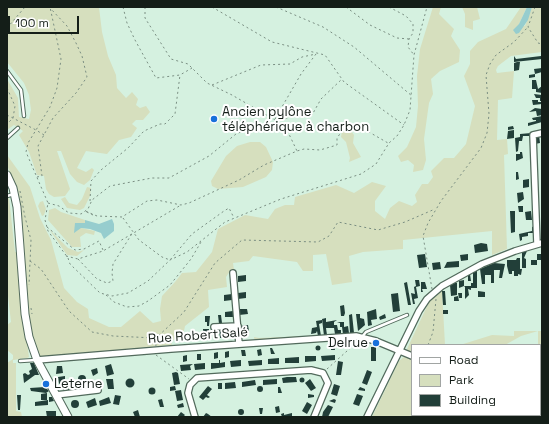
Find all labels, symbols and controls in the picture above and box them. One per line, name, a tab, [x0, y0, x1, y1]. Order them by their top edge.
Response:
scale bar	[10, 8, 81, 34]
text: 100 m	[15, 15, 49, 31]
place label: Ancien pylône téléphérique à charbon	[222, 104, 369, 135]
marker: Ancien pylône téléphérique à charbon	[209, 114, 219, 124]
street label: Rue Robert Salé	[148, 325, 248, 347]
place label: Delrue	[328, 335, 368, 351]
marker: Delrue	[371, 338, 381, 348]
legend	[411, 344, 541, 416]
text: Road	[449, 352, 478, 368]
text: Park	[449, 372, 474, 388]
place label: Leterne	[54, 376, 103, 392]
marker: Leterne	[41, 379, 51, 389]
text: Building	[449, 392, 496, 408]

